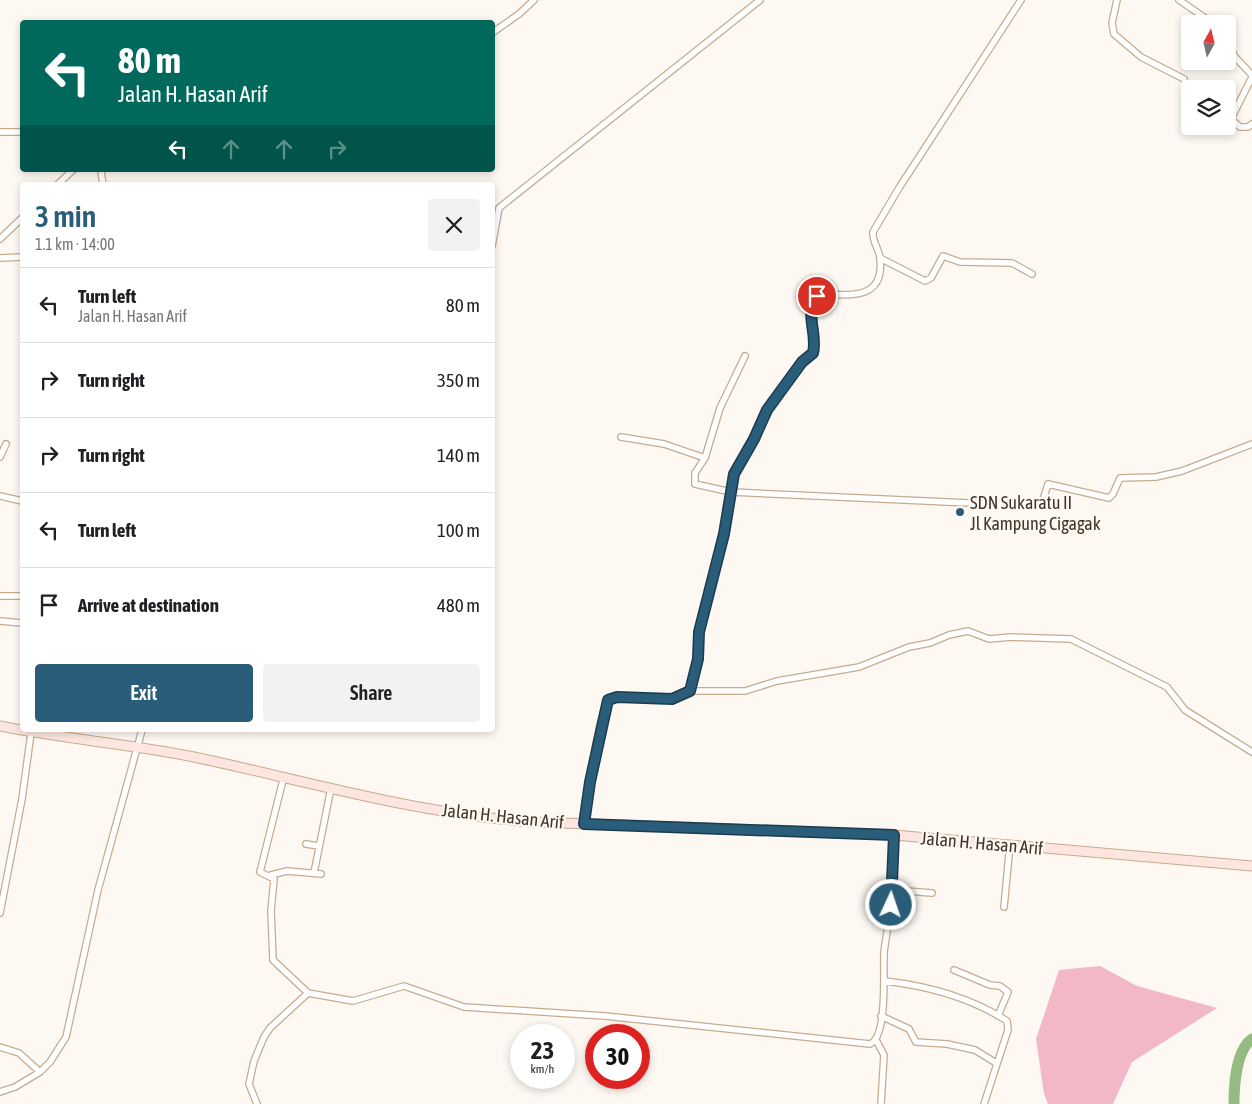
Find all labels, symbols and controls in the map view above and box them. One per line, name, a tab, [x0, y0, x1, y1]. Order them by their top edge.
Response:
north arrow	[1181, 15, 1236, 70]
map controls	[1181, 15, 1236, 135]
icon: left	[35, 40, 100, 105]
text: 80 m	[118, 40, 181, 80]
button: layers	[1181, 80, 1236, 135]
text: Jalan H. Hasan Arif	[118, 81, 268, 107]
icon: left	[164, 135, 192, 163]
icon: ahead	[217, 135, 245, 163]
icon: ahead	[270, 135, 298, 163]
icon: right	[323, 135, 351, 163]
text: 3 min	[35, 199, 96, 233]
button: close	[428, 199, 480, 251]
text: 1.1 km · 14:00	[35, 235, 115, 253]
pin	[796, 275, 838, 317]
icon: arrive	[803, 282, 831, 310]
text: Turn left	[78, 285, 136, 307]
icon: left	[35, 291, 63, 319]
text: 80 m	[446, 294, 480, 316]
text: Jalan H. Hasan Arif	[78, 307, 187, 325]
icon: right	[35, 366, 63, 394]
text: Turn right	[78, 369, 145, 391]
text: 350 m	[437, 369, 480, 391]
icon: right	[35, 441, 63, 469]
text: Turn right	[78, 444, 145, 466]
text: 140 m	[437, 444, 480, 466]
place label: SDN Sukaratu II Jl Kampung Cigagak	[970, 492, 1101, 534]
marker: SDN Sukaratu II Jl Kampung Cigagak	[954, 506, 966, 518]
icon: left	[35, 516, 63, 544]
text: Turn left	[78, 519, 136, 541]
text: 100 m	[437, 519, 480, 541]
icon: arrive	[35, 591, 63, 619]
text: Arrive at destination	[78, 594, 219, 616]
text: 480 m	[437, 594, 480, 616]
button: Exit	[35, 664, 253, 722]
button: Share	[263, 664, 480, 722]
street label: Jalan H. Hasan Arif	[441, 799, 565, 833]
street label: Jalan H. Hasan Arif	[920, 827, 1044, 859]
position arrow	[864, 878, 916, 930]
speed limit sign: 30	[585, 1024, 650, 1089]
text: 23	[531, 1036, 554, 1064]
text: km/h	[531, 1062, 554, 1076]

